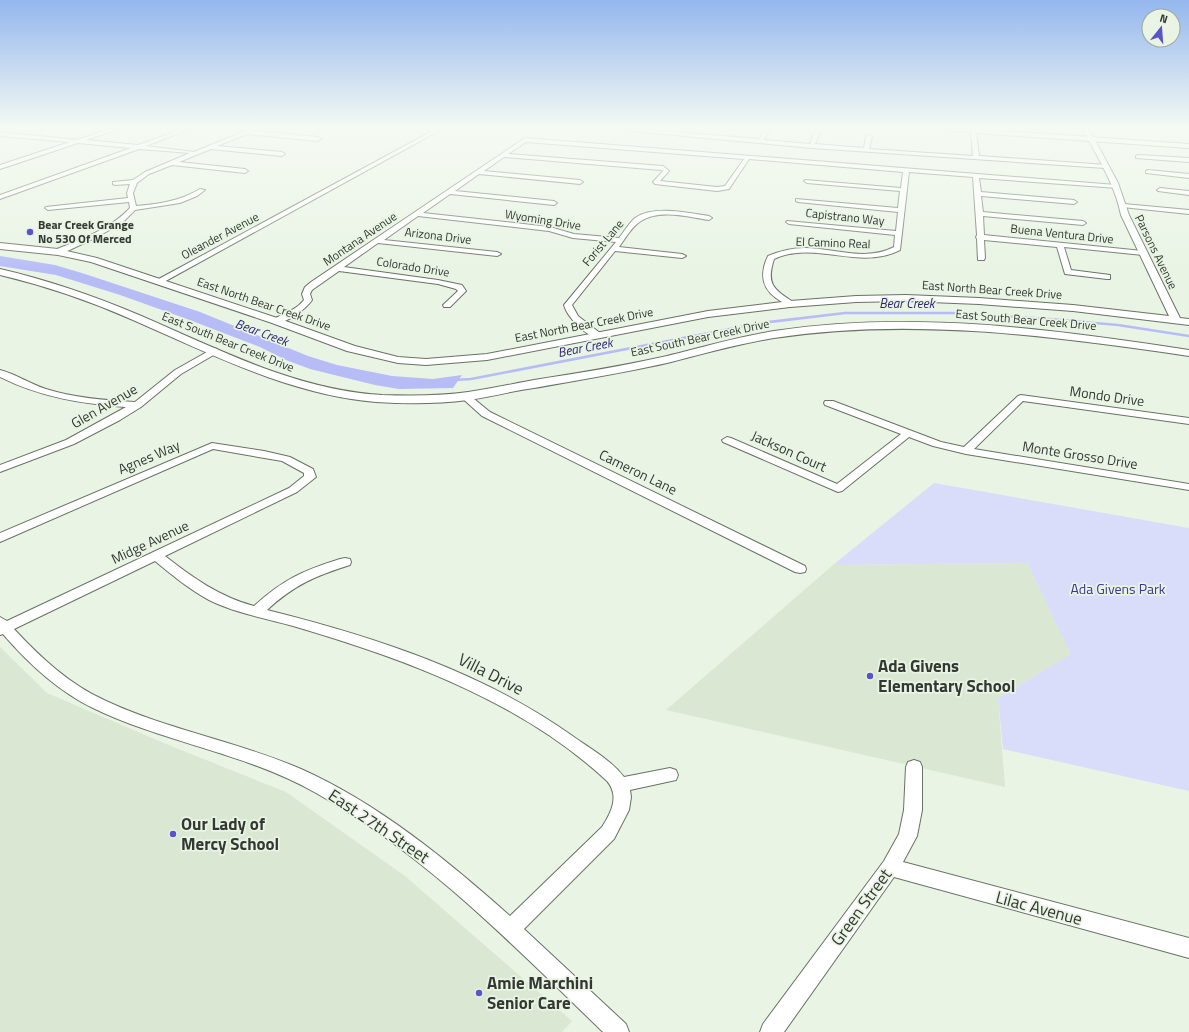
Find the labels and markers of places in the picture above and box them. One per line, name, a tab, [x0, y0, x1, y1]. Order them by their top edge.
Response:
place label: Bear Creek Grange No 530 Of Merced	[38, 215, 134, 248]
marker: Bear Creek Grange No 530 Of Merced	[25, 227, 35, 237]
place label: Ada Givens Elementary School	[878, 653, 1015, 699]
marker: Ada Givens Elementary School	[865, 671, 875, 681]
place label: Our Lady of Mercy School	[181, 811, 279, 857]
marker: Our Lady of Mercy School	[168, 829, 178, 839]
place label: Amie Marchini Senior Care	[487, 970, 593, 1016]
marker: Amie Marchini Senior Care	[474, 988, 484, 998]

